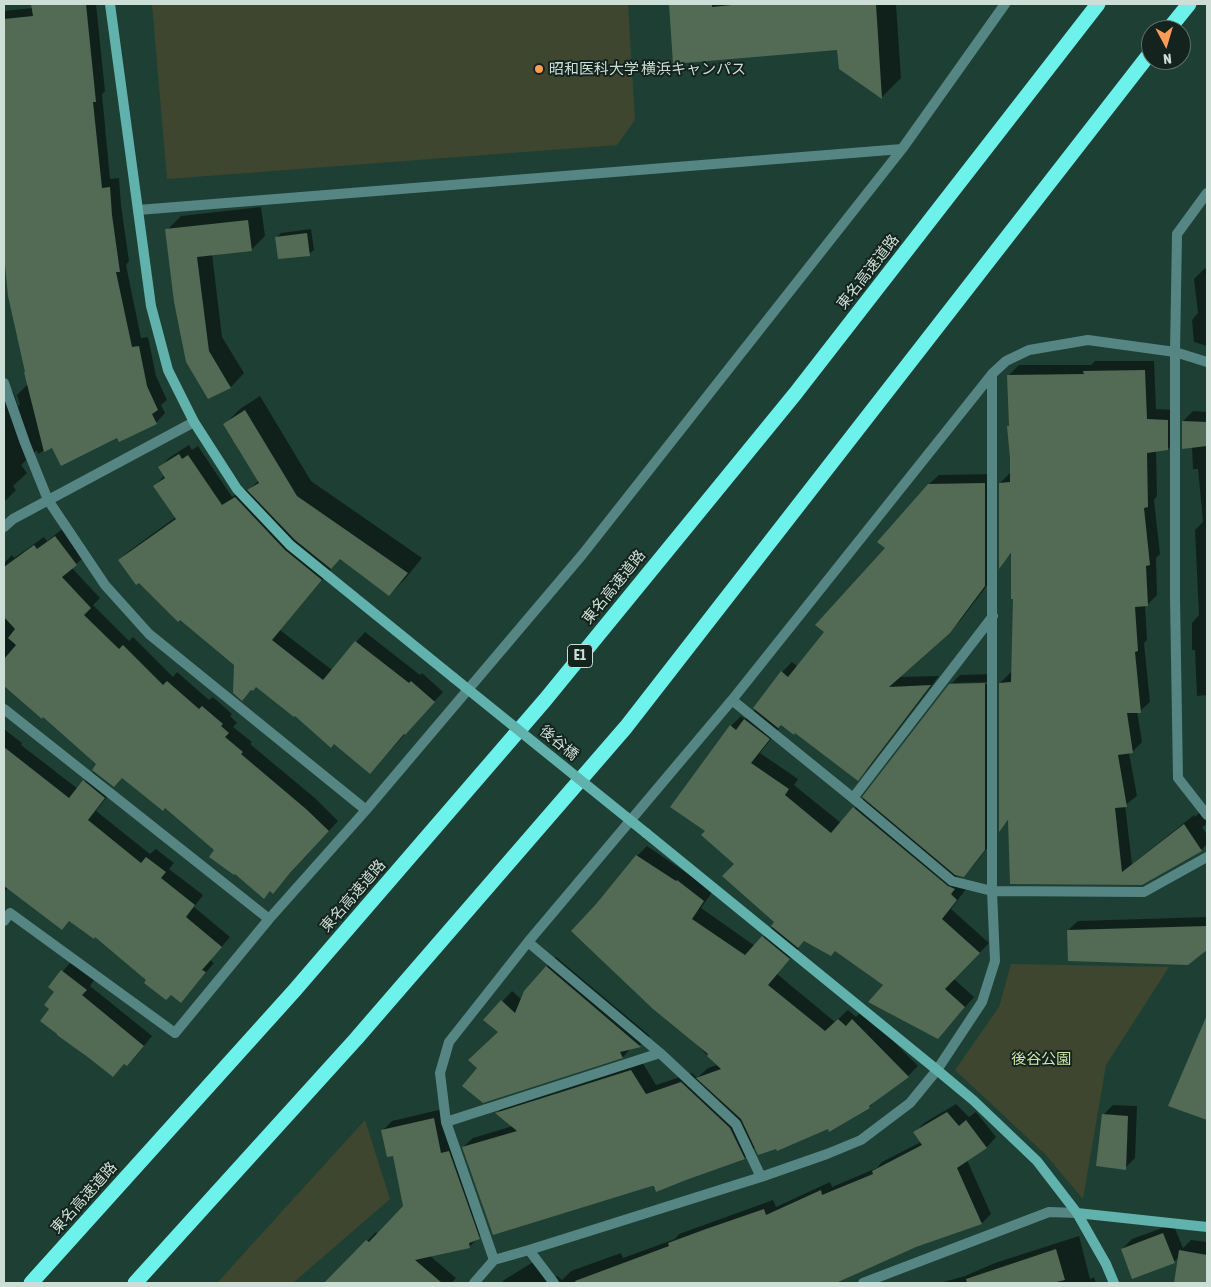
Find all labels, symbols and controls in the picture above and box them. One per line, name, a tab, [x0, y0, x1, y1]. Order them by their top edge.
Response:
north arrow	[1141, 20, 1191, 70]
text: N	[1163, 51, 1172, 67]
place label: 昭和医科大学 横浜キャンパス	[549, 60, 746, 78]
marker: 昭和医科大学 横浜キャンパス	[533, 63, 545, 75]
street label: 東名高速道路	[833, 231, 903, 313]
street label: 東名高速道路	[579, 546, 649, 628]
road number: E1	[568, 644, 592, 668]
street label: 後谷橋	[536, 722, 582, 764]
street label: 東名高速道路	[317, 856, 389, 936]
park label: 後谷公園	[1011, 1050, 1071, 1068]
street label: 東名高速道路	[47, 1159, 121, 1237]

